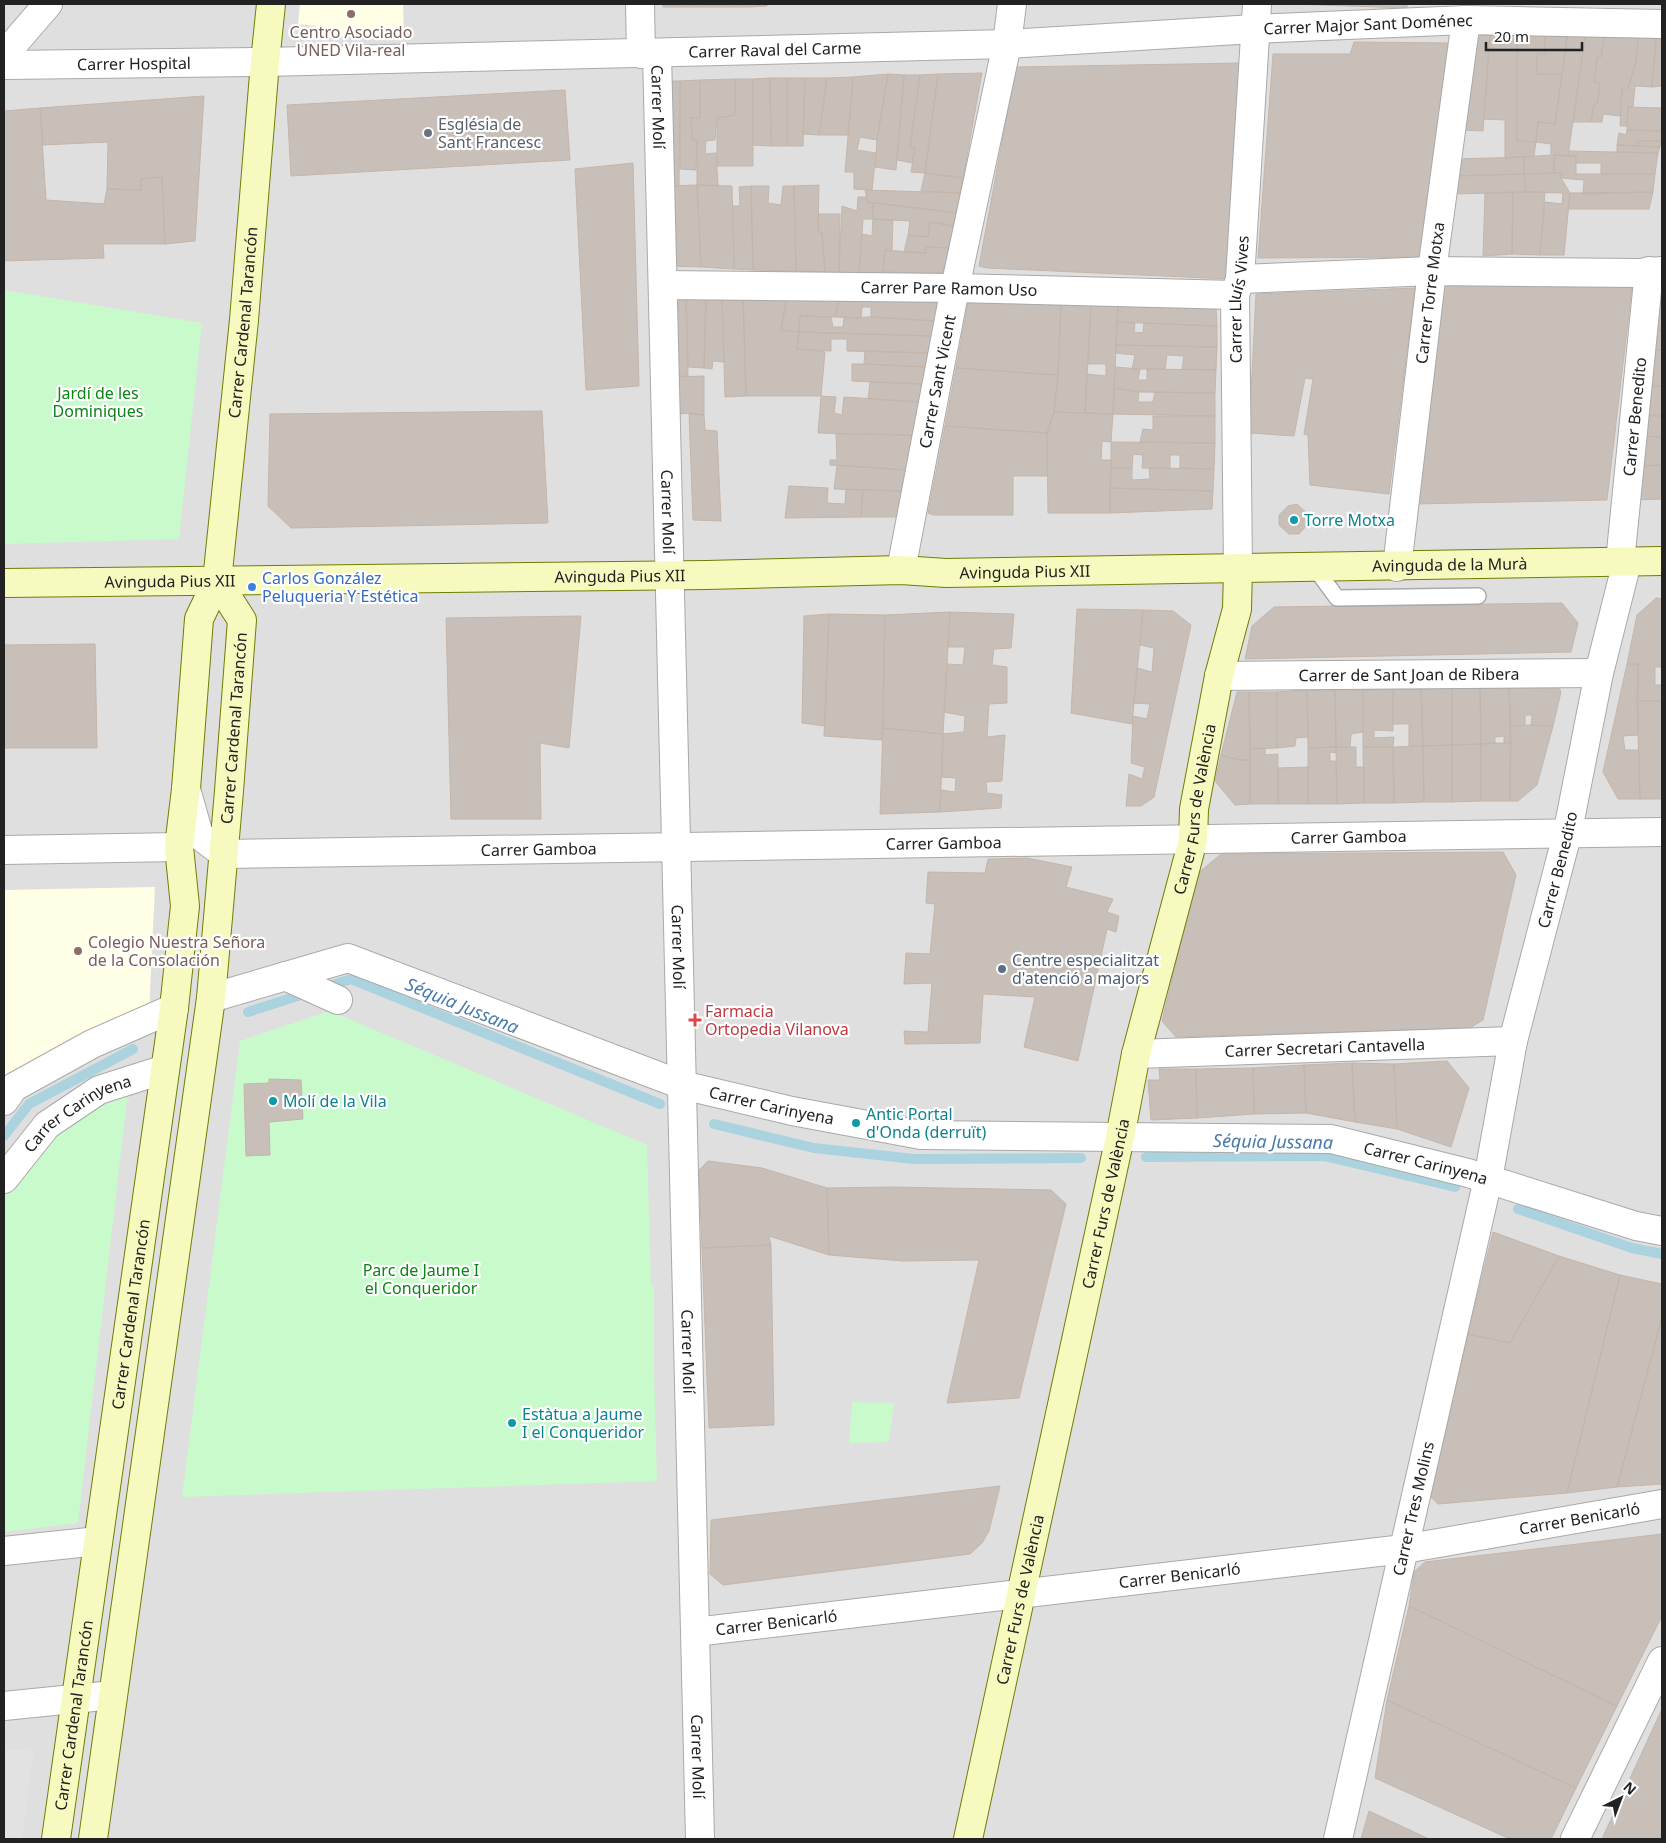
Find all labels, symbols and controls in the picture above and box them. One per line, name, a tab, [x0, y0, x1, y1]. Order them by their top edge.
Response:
marker: Centro Asociado UNED Vila-real	[345, 8, 357, 20]
street label: Carrer Major Sant Doménec	[1263, 9, 1473, 40]
scale bar	[1486, 20, 1582, 52]
place label: Centro Asociado UNED Vila-real	[290, 21, 412, 61]
text: 20 m	[1494, 26, 1529, 46]
street label: Carrer Raval del Carme	[688, 37, 862, 63]
street label: Carrer Hospital	[77, 52, 191, 75]
street label: Carrer Molí	[646, 65, 670, 150]
place label: Església de Sant Francesc	[438, 113, 541, 153]
marker: Església de Sant Francesc	[422, 127, 434, 139]
street label: Carrer Torre Motxa	[1410, 221, 1450, 365]
street label: Carrer Cardenal Tarancón	[223, 226, 263, 419]
street label: Carrer Lluís Vives	[1223, 235, 1254, 364]
street label: Carrer Pare Ramon Uso	[861, 276, 1038, 301]
street label: Carrer Sant Vicent	[914, 313, 961, 450]
street label: Carrer Benedito	[1618, 356, 1651, 477]
park label: Jardí de les Dominiques	[53, 382, 143, 422]
street label: Carrer Molí	[656, 469, 680, 555]
place label: Torre Motxa	[1304, 509, 1395, 531]
marker: Torre Motxa	[1288, 514, 1300, 526]
street label: Avinguda de la Murà	[1372, 552, 1527, 577]
street label: Avinguda Pius XII	[959, 560, 1090, 584]
street label: Avinguda Pius XII	[554, 564, 686, 588]
place label: Carlos González Peluqueria Y Estética	[262, 567, 418, 607]
street label: Avinguda Pius XII	[104, 569, 236, 593]
marker: Carlos González Peluqueria Y Estética	[246, 581, 258, 593]
street label: Carrer Cardenal Tarancón	[215, 631, 252, 825]
street label: Carrer de Sant Joan de Ribera	[1298, 663, 1520, 686]
street label: Carrer Furs de València	[1168, 722, 1221, 897]
street label: Carrer Benedito	[1532, 810, 1582, 931]
street label: Carrer Gamboa	[1291, 825, 1407, 849]
street label: Carrer Gamboa	[886, 831, 1002, 855]
street label: Carrer Gamboa	[481, 837, 597, 861]
street label: Carrer Molí	[667, 904, 691, 990]
place label: Colegio Nuestra Señora de la Consolación	[88, 931, 265, 971]
marker: Colegio Nuestra Señora de la Consolación	[72, 945, 84, 957]
place label: Centre especialitzat d'atenció a majors	[1012, 949, 1159, 989]
marker: Centre especialitzat d'atenció a majors	[996, 963, 1008, 975]
water label: Séquia Jussana	[402, 971, 523, 1039]
place label: Farmacia Ortopedia Vilanova	[705, 1000, 849, 1040]
marker: Farmacia Ortopedia Vilanova	[689, 1014, 701, 1026]
street label: Carrer Secretari Cantavella	[1224, 1033, 1425, 1062]
street label: Carrer Carinyena	[19, 1069, 134, 1157]
street label: Carrer Carinyena	[707, 1081, 836, 1130]
place label: Molí de la Vila	[283, 1090, 387, 1112]
marker: Molí de la Vila	[267, 1095, 279, 1107]
place label: Antic Portal d'Onda (derruït)	[866, 1103, 986, 1143]
marker: Antic Portal d'Onda (derruït)	[850, 1117, 862, 1129]
street label: Carrer Furs de València	[1076, 1117, 1134, 1291]
water label: Séquia Jussana	[1213, 1128, 1333, 1154]
street label: Carrer Carinyena	[1361, 1136, 1491, 1190]
street label: Carrer Cardenal Tarancón	[106, 1218, 155, 1411]
park label: Parc de Jaume I el Conqueridor	[363, 1259, 479, 1299]
street label: Carrer Molí	[676, 1309, 700, 1395]
place label: Estàtua a Jaume I el Conqueridor	[522, 1403, 645, 1443]
marker: Estàtua a Jaume I el Conqueridor	[506, 1417, 518, 1429]
street label: Carrer Tres Molins	[1387, 1439, 1439, 1578]
street label: Carrer Benicarló	[1517, 1497, 1642, 1540]
street label: Carrer Furs de València	[991, 1512, 1049, 1687]
street label: Carrer Benicarló	[1118, 1557, 1242, 1593]
street label: Carrer Benicarló	[714, 1604, 839, 1641]
street label: Carrer Cardenal Tarancón	[49, 1618, 98, 1812]
street label: Carrer Molí	[686, 1714, 710, 1800]
north arrow	[1596, 1773, 1646, 1823]
text: N	[1619, 1777, 1641, 1799]

